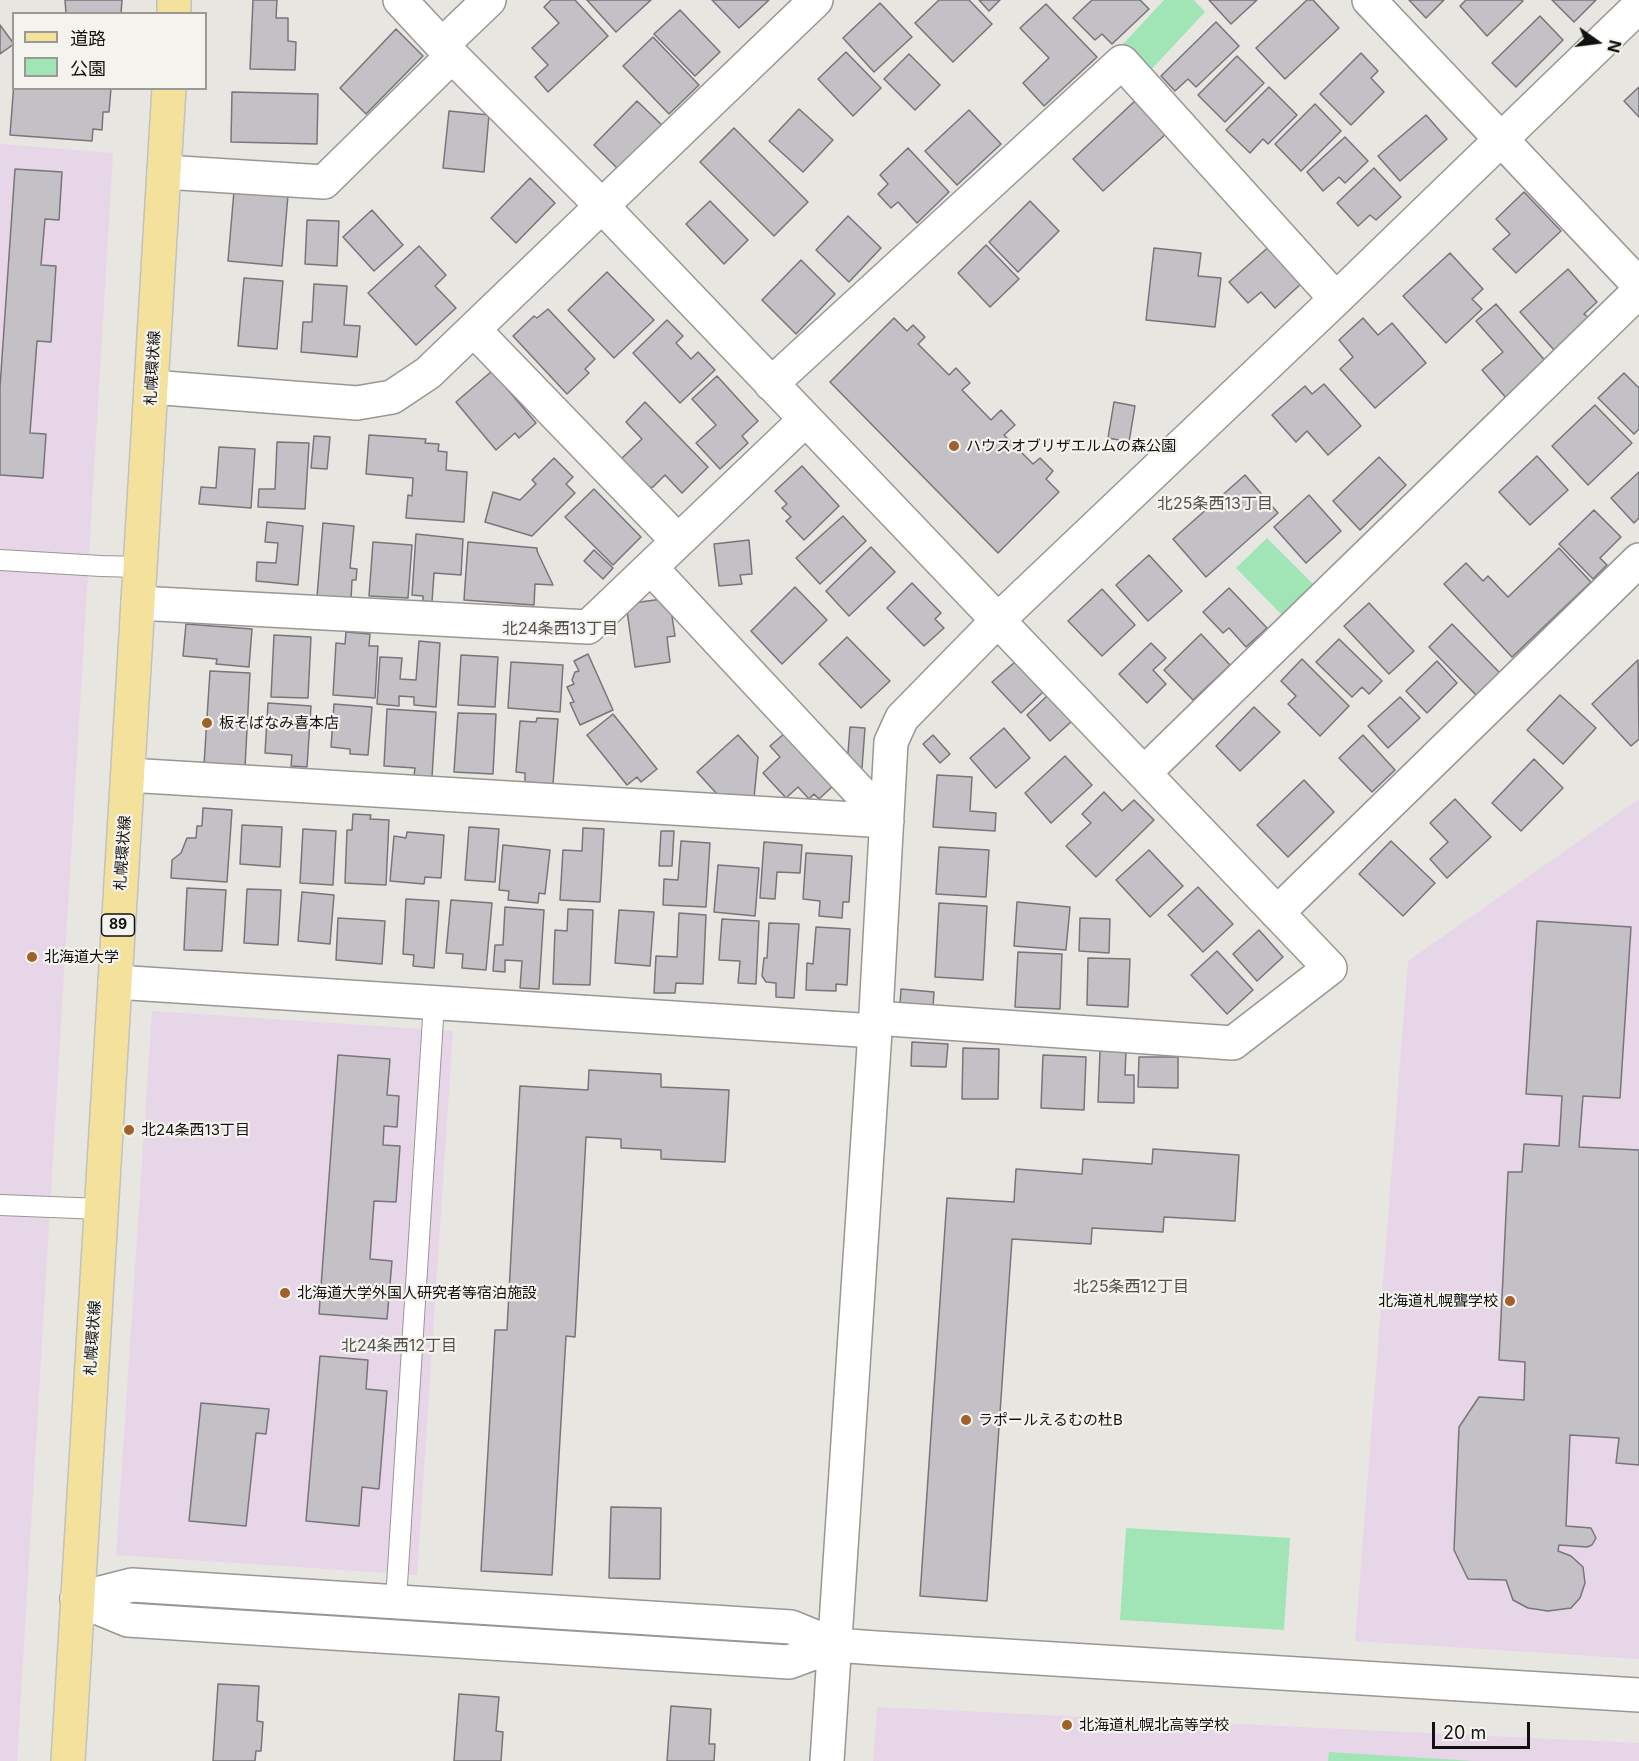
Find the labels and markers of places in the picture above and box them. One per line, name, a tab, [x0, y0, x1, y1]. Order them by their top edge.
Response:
place label: ハウスオブリザエルムの森公園	[966, 437, 1176, 455]
marker: ハウスオブリザエルムの森公園	[947, 439, 961, 453]
place label: 板そばなみ喜本店	[219, 714, 339, 732]
marker: 板そばなみ喜本店	[200, 716, 214, 730]
place label: 北海道大学	[44, 948, 119, 966]
marker: 北海道大学	[25, 950, 39, 964]
place label: 北24条西13丁目	[141, 1121, 250, 1139]
marker: 北24条西13丁目	[122, 1123, 136, 1137]
place label: 北海道大学外国人研究者等宿泊施設	[297, 1284, 537, 1302]
marker: 北海道大学外国人研究者等宿泊施設	[278, 1286, 292, 1300]
place label: 北海道札幌聾学校	[1378, 1292, 1498, 1310]
marker: 北海道札幌聾学校	[1503, 1294, 1517, 1308]
place label: ラポールえるむの杜B	[978, 1411, 1123, 1429]
marker: ラポールえるむの杜B	[959, 1413, 973, 1427]
place label: 北海道札幌北高等学校	[1079, 1716, 1229, 1734]
marker: 北海道札幌北高等学校	[1060, 1718, 1074, 1732]

